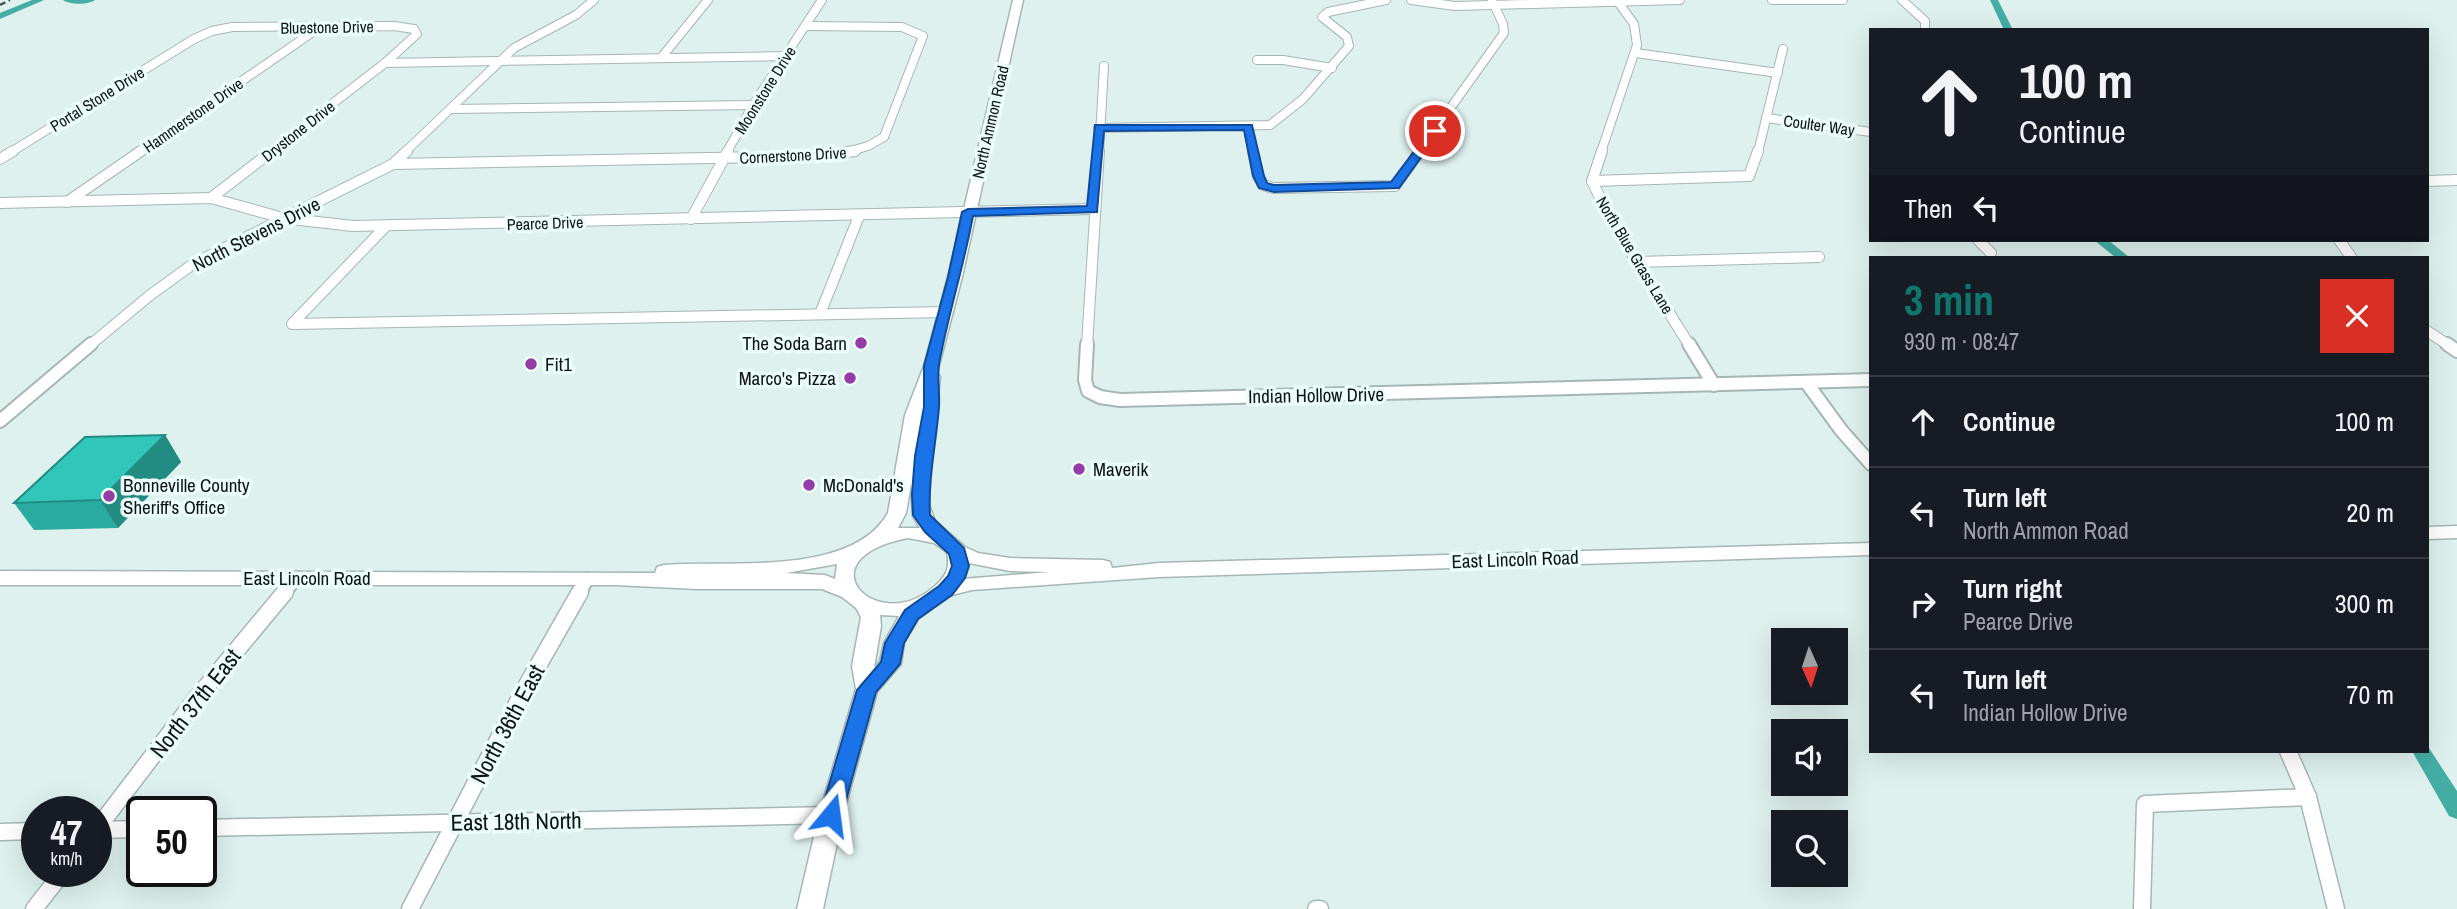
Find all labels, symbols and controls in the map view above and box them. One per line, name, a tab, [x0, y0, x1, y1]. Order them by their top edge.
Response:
street label: Bluestone Drive	[280, 15, 374, 39]
street label: Moonstone Drive	[729, 42, 801, 138]
text: 100 m	[2019, 47, 2133, 113]
icon: ahead	[1904, 56, 1995, 147]
street label: Portal Stone Drive	[46, 61, 148, 137]
street label: North Ammon Road	[966, 63, 1014, 181]
street label: Hammerstone Drive	[139, 72, 247, 158]
street label: Drystone Drive	[257, 95, 339, 167]
pin	[1405, 101, 1465, 161]
street label: Coulter Way	[1782, 109, 1856, 141]
text: Continue	[2019, 110, 2126, 153]
icon: arrive	[1416, 112, 1454, 150]
street label: Cornerstone Drive	[739, 141, 847, 169]
icon: left	[1967, 189, 2005, 227]
street label: North Stevens Drive	[188, 191, 324, 277]
text: Then	[1904, 191, 1953, 226]
street label: North Blue Grass Lane	[1591, 192, 1679, 318]
street label: Pearce Drive	[506, 211, 584, 235]
text: 3 min	[1904, 272, 1994, 328]
button: close	[2320, 279, 2394, 353]
text: 930 m · 08:47	[1904, 326, 2019, 357]
place label: The Soda Barn	[742, 330, 847, 356]
marker: The Soda Barn	[853, 335, 869, 351]
place label: Fit1	[545, 351, 572, 377]
marker: Fit1	[523, 356, 539, 372]
place label: Marco's Pizza	[739, 365, 836, 391]
marker: Marco's Pizza	[842, 370, 858, 386]
street label: Indian Hollow Drive	[1248, 381, 1384, 409]
icon: ahead	[1904, 403, 1942, 441]
text: Continue	[1963, 404, 2055, 439]
text: 100 m	[2335, 404, 2394, 439]
place label: Maverik	[1093, 456, 1149, 482]
marker: Maverik	[1071, 461, 1087, 477]
place label: Bonneville County Sheriff's Office	[123, 472, 250, 520]
place label: McDonald's	[823, 472, 904, 498]
marker: McDonald's	[801, 477, 817, 493]
text: Turn left	[1963, 480, 2047, 515]
marker: Bonneville County Sheriff's Office	[101, 488, 117, 504]
icon: left	[1904, 494, 1942, 532]
text: 20 m	[2347, 495, 2394, 530]
text: North Ammon Road	[1963, 515, 2129, 546]
street label: East Lincoln Road	[1451, 544, 1579, 574]
street label: East Lincoln Road	[243, 565, 371, 591]
text: Turn right	[1963, 571, 2062, 606]
icon: right	[1904, 585, 1942, 623]
text: 300 m	[2335, 586, 2394, 621]
text: Pearce Drive	[1963, 606, 2073, 637]
north arrow	[1771, 628, 1848, 705]
map controls	[1771, 628, 1848, 887]
street label: North 37th East	[142, 642, 248, 764]
street label: North 36th East	[463, 659, 551, 789]
text: Turn left	[1963, 662, 2047, 697]
icon: left	[1904, 676, 1942, 714]
text: 70 m	[2347, 677, 2394, 712]
text: Indian Hollow Drive	[1963, 697, 2128, 728]
button: sound	[1771, 719, 1848, 796]
position arrow	[794, 778, 868, 852]
speed limit sign: 50	[126, 796, 217, 887]
street label: East 18th North	[450, 804, 582, 838]
text: 47	[51, 809, 82, 856]
button: search	[1771, 810, 1848, 887]
text: km/h	[51, 846, 83, 871]

